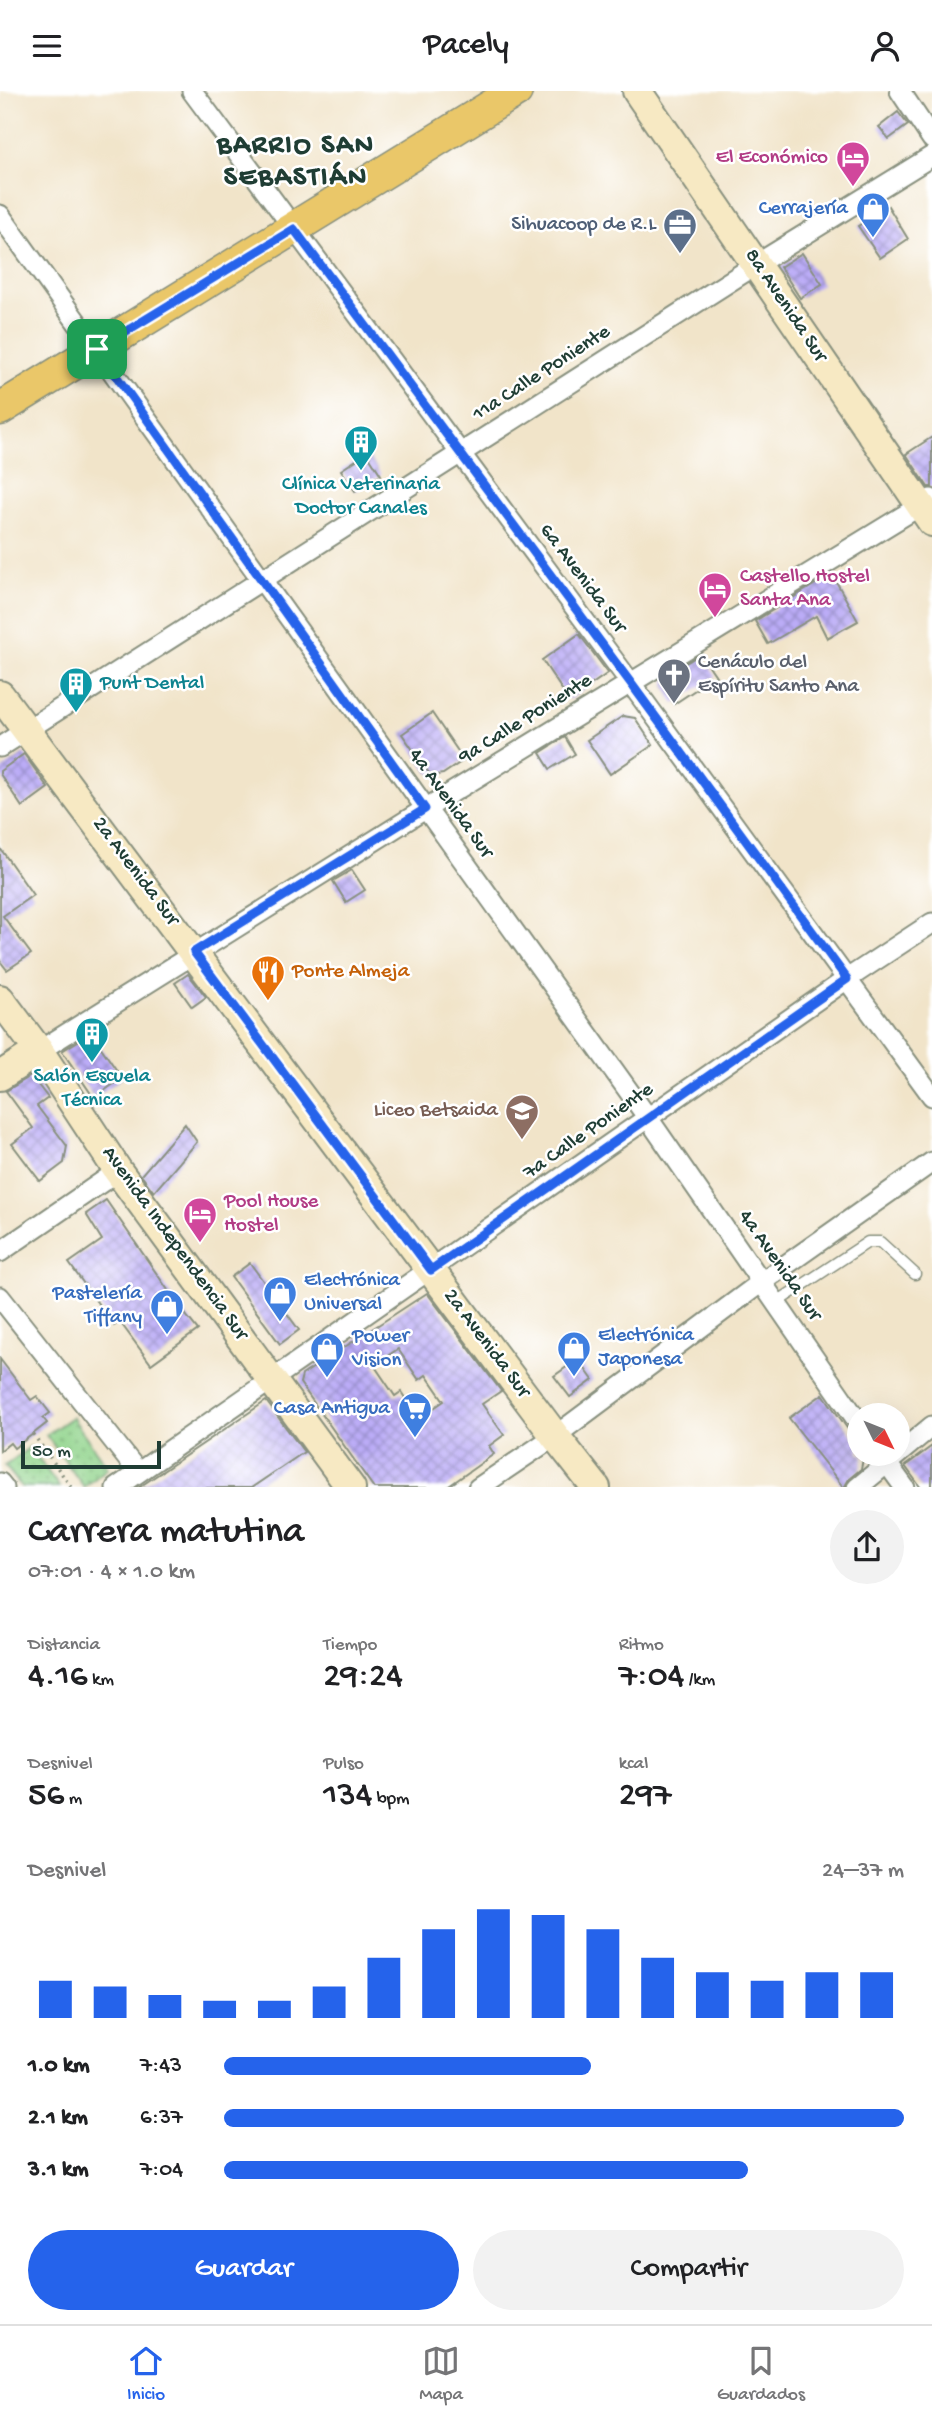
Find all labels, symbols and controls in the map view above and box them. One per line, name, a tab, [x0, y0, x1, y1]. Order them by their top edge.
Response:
icon: menu	[28, 27, 66, 65]
text: Pacely	[423, 27, 509, 65]
icon: person	[866, 27, 904, 65]
district label: BARRIO SAN SEBASTIÁN	[216, 130, 375, 195]
hotel icon: El Económico	[834, 139, 872, 188]
place label: El Económico	[716, 146, 828, 171]
shop icon: Cerrajería	[854, 190, 892, 239]
place label: Cerrajería	[759, 197, 849, 222]
office icon: Sihuacoop de R.L	[661, 206, 699, 255]
place label: Sihuacoop de R.L	[511, 213, 657, 238]
street label: 8a Avenida Sur	[738, 245, 833, 369]
pin	[67, 319, 127, 379]
street label: 11a Calle Poniente	[468, 320, 616, 428]
icon: arrive	[78, 330, 116, 368]
building icon: Clínica Veterinaria Doctor Canales	[342, 423, 380, 472]
place label: Clínica Veterinaria Doctor Canales	[282, 473, 441, 522]
street label: 6a Avenida Sur	[533, 519, 632, 640]
place label: Castello Hostel Santa Ana	[740, 565, 870, 614]
hotel icon: Castello Hostel Santa Ana	[696, 570, 734, 619]
place label: Cenáculo del Espíritu Santo Ana	[698, 651, 860, 700]
church icon: Cenáculo del Espíritu Santo Ana	[655, 656, 693, 705]
building icon: Punt Dental	[57, 665, 95, 714]
street label: 9a Calle Poniente	[454, 668, 598, 772]
place label: Punt Dental	[99, 672, 204, 697]
street label: 4a Avenida Sur	[402, 744, 499, 865]
street label: 2a Avenida Sur	[86, 813, 185, 933]
restaurant icon: Ponte Almeja	[249, 953, 287, 1002]
place label: Ponte Almeja	[291, 960, 411, 985]
building icon: Salón Escuela Técnica	[73, 1015, 111, 1064]
place label: Salón Escuela Técnica	[34, 1065, 152, 1114]
street label: 7a Calle Poniente	[518, 1077, 660, 1187]
school or university icon: Liceo Betsaida	[503, 1092, 541, 1141]
place label: Liceo Betsaida	[374, 1099, 499, 1124]
street label: Avenida Independencia Sur	[95, 1142, 254, 1347]
place label: Pool House Hostel	[223, 1190, 319, 1239]
hotel icon: Pool House Hostel	[181, 1195, 219, 1244]
street label: 4a Avenida Sur	[732, 1206, 827, 1328]
place label: Electrónica Universal	[304, 1269, 401, 1318]
shop icon: Electrónica Universal	[261, 1274, 299, 1323]
place label: Pastelería Tiffany	[52, 1282, 143, 1331]
street label: 2a Avenida Sur	[437, 1285, 536, 1405]
shop icon: Pastelería Tiffany	[148, 1287, 186, 1336]
place label: Electrónica Japonesa	[598, 1324, 695, 1373]
place label: Power Vision	[351, 1325, 411, 1374]
shop icon: Electrónica Japonesa	[555, 1329, 593, 1378]
shop icon: Power Vision	[308, 1330, 346, 1379]
supermarket icon: Casa Antigua	[396, 1390, 434, 1439]
place label: Casa Antigua	[274, 1397, 391, 1422]
north arrow	[847, 1403, 910, 1467]
map controls	[847, 1403, 910, 1466]
scale bar	[21, 1439, 161, 1470]
text: 50 m	[32, 1441, 71, 1464]
button: share	[830, 1510, 904, 1584]
text: Carrera matutina	[28, 1511, 304, 1555]
text: 07:01 · 4 × 1.0 km	[28, 1559, 195, 1586]
text: Distancia	[28, 1634, 100, 1657]
text: Tiempo	[323, 1634, 377, 1657]
text: Ritmo	[619, 1634, 664, 1657]
text: 4.16	[28, 1657, 87, 1698]
text: 29:24	[323, 1657, 403, 1698]
text: 7:04	[619, 1657, 684, 1698]
text: km	[87, 1669, 114, 1692]
text: /km	[684, 1669, 715, 1692]
text: Desnivel	[28, 1753, 93, 1776]
text: Pulso	[323, 1753, 364, 1776]
text: kcal	[619, 1753, 648, 1776]
text: 56	[28, 1776, 64, 1817]
text: 134	[323, 1776, 372, 1817]
text: 297	[619, 1776, 672, 1817]
text: m	[64, 1788, 82, 1811]
text: bpm	[372, 1788, 410, 1811]
text: Desnivel	[28, 1858, 106, 1885]
text: 24–37 m	[822, 1858, 904, 1885]
text: 1.0 km	[28, 2053, 90, 2080]
text: 7:43	[140, 2053, 182, 2080]
text: 2.1 km	[28, 2105, 88, 2132]
text: 6:37	[140, 2105, 183, 2132]
text: 3.1 km	[28, 2157, 88, 2184]
text: 7:04	[140, 2157, 183, 2184]
button: Guardar	[28, 2230, 459, 2310]
button: Compartir	[473, 2230, 904, 2310]
tab: Inicio	[127, 2342, 165, 2407]
tab: Mapa	[419, 2342, 463, 2407]
tab: Guardados	[717, 2342, 805, 2407]

